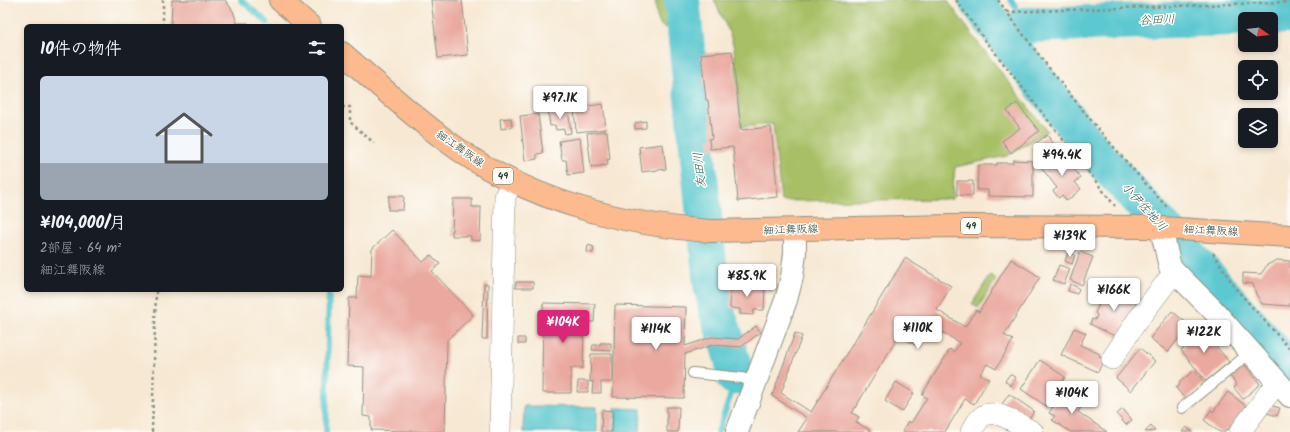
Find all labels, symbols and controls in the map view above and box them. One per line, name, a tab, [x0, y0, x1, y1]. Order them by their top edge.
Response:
water label: 谷田川	[1139, 10, 1175, 30]
north arrow	[1238, 12, 1278, 52]
map controls	[1238, 12, 1278, 148]
text: 10件の物件	[40, 36, 122, 63]
icon: filters	[306, 37, 328, 59]
button: locate	[1238, 60, 1278, 100]
pin: ¥97.1K	[527, 86, 593, 120]
text: ¥97.1K	[542, 88, 578, 109]
icon: home	[148, 102, 220, 174]
button: layers	[1238, 108, 1278, 148]
street label: 細江舞阪線	[432, 126, 488, 172]
pin: ¥94.4K	[1029, 143, 1095, 177]
text: ¥94.4K	[1042, 145, 1082, 166]
water label: 友田川	[689, 151, 711, 189]
road number: 49	[493, 168, 513, 184]
water label: 小伊佐地川	[1117, 178, 1171, 236]
text: ¥104,000/月	[40, 210, 126, 237]
road number: 49	[961, 218, 981, 234]
street label: 細江舞阪線	[763, 220, 819, 240]
street label: 細江舞阪線	[1183, 221, 1239, 241]
pin: ¥139K	[1042, 224, 1098, 258]
text: ¥139K	[1053, 226, 1087, 247]
text: 2部屋 · 64 m²	[40, 238, 121, 259]
text: 細江舞阪線	[40, 260, 105, 281]
pin: ¥85.9K	[714, 264, 780, 298]
text: ¥85.9K	[727, 266, 767, 287]
pin: ¥166K	[1086, 278, 1142, 312]
text: ¥166K	[1097, 280, 1131, 301]
pin: ¥104K	[535, 310, 591, 344]
text: ¥104K	[546, 312, 580, 333]
pin: ¥110K	[890, 316, 946, 350]
pin: ¥114K	[628, 317, 684, 351]
text: ¥110K	[903, 318, 933, 339]
text: ¥114K	[641, 319, 671, 340]
pin: ¥122K	[1176, 320, 1232, 354]
text: ¥122K	[1187, 322, 1221, 343]
pin: ¥104K	[1044, 381, 1100, 415]
text: ¥104K	[1055, 383, 1089, 404]

